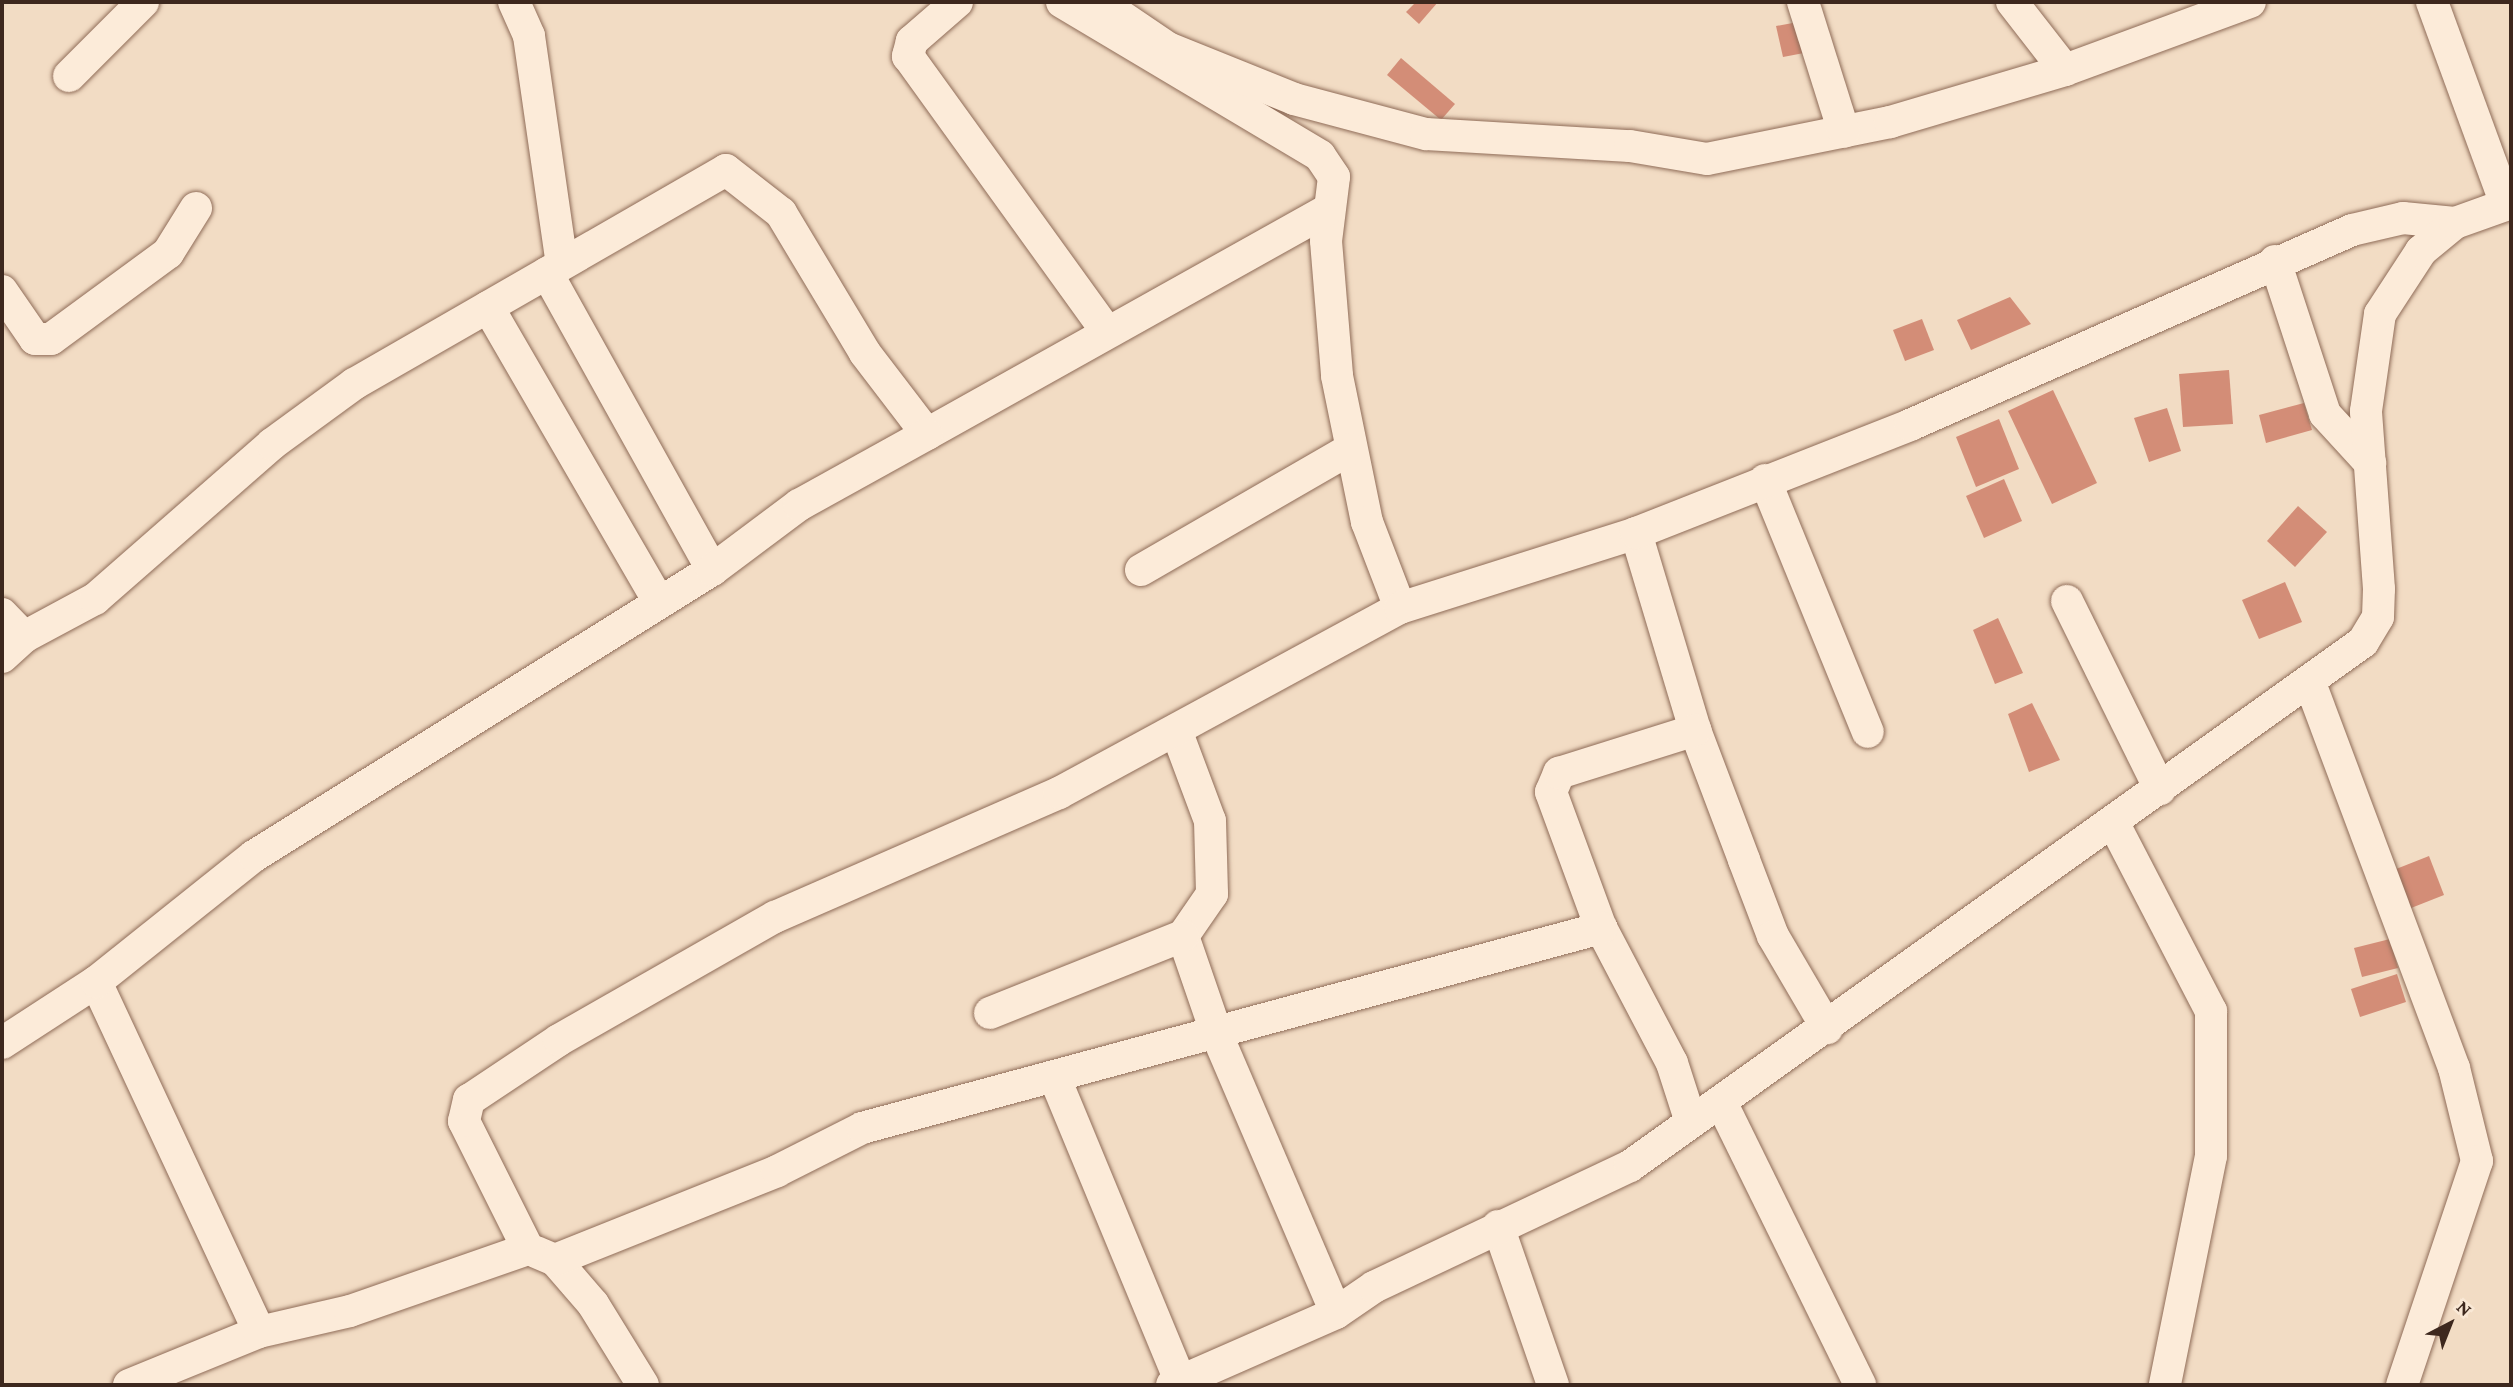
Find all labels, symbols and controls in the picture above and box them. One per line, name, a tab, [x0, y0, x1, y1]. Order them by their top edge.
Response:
north arrow	[2415, 1289, 2485, 1359]
text: N	[2453, 1296, 2476, 1320]

